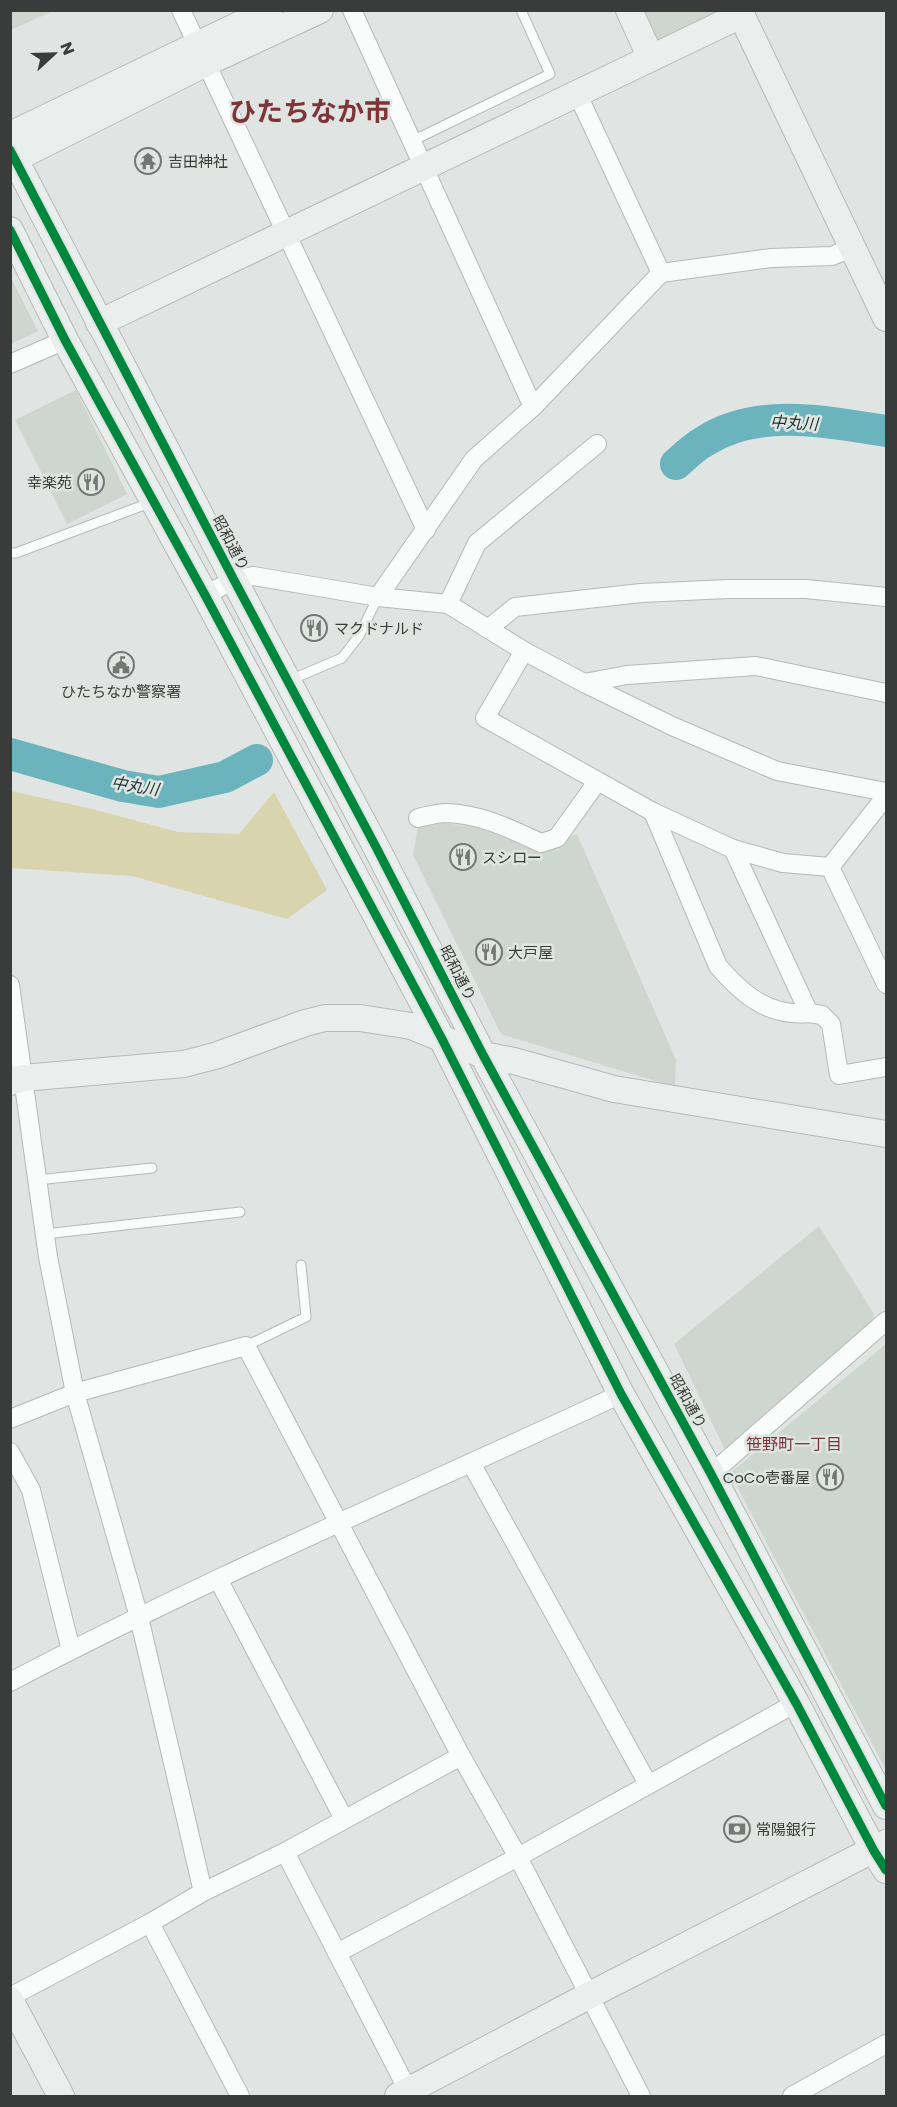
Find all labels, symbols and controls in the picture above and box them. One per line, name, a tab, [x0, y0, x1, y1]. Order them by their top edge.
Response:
north arrow	[24, 24, 84, 84]
text: N	[55, 39, 80, 58]
district label: ひたちなか市	[229, 93, 391, 130]
temple icon: 吉田神社	[133, 146, 163, 176]
place label: 吉田神社	[168, 151, 228, 172]
water label: 中丸川	[769, 410, 821, 436]
restaurant icon: 幸楽苑	[76, 467, 106, 497]
place label: 幸楽苑	[27, 472, 72, 493]
street label: 昭和通り	[208, 512, 254, 574]
restaurant icon: マクドナルド	[299, 613, 329, 643]
place label: マクドナルド	[334, 618, 424, 639]
public building icon: ひたちなか警察署	[106, 650, 136, 680]
place label: ひたちなか警察署	[61, 681, 181, 702]
water label: 中丸川	[109, 771, 162, 801]
restaurant icon: スシロー	[448, 842, 478, 872]
place label: スシロー	[482, 847, 542, 868]
restaurant icon: 大戸屋	[474, 937, 504, 967]
street label: 昭和通り	[435, 941, 481, 1005]
place label: 大戸屋	[508, 942, 553, 963]
street label: 昭和通り	[664, 1370, 712, 1432]
district label: 笹野町一丁目	[746, 1433, 842, 1456]
restaurant icon: CoCo壱番屋	[815, 1462, 845, 1492]
place label: CoCo壱番屋	[723, 1467, 810, 1488]
bank icon: 常陽銀行	[722, 1814, 752, 1844]
place label: 常陽銀行	[756, 1819, 816, 1840]

